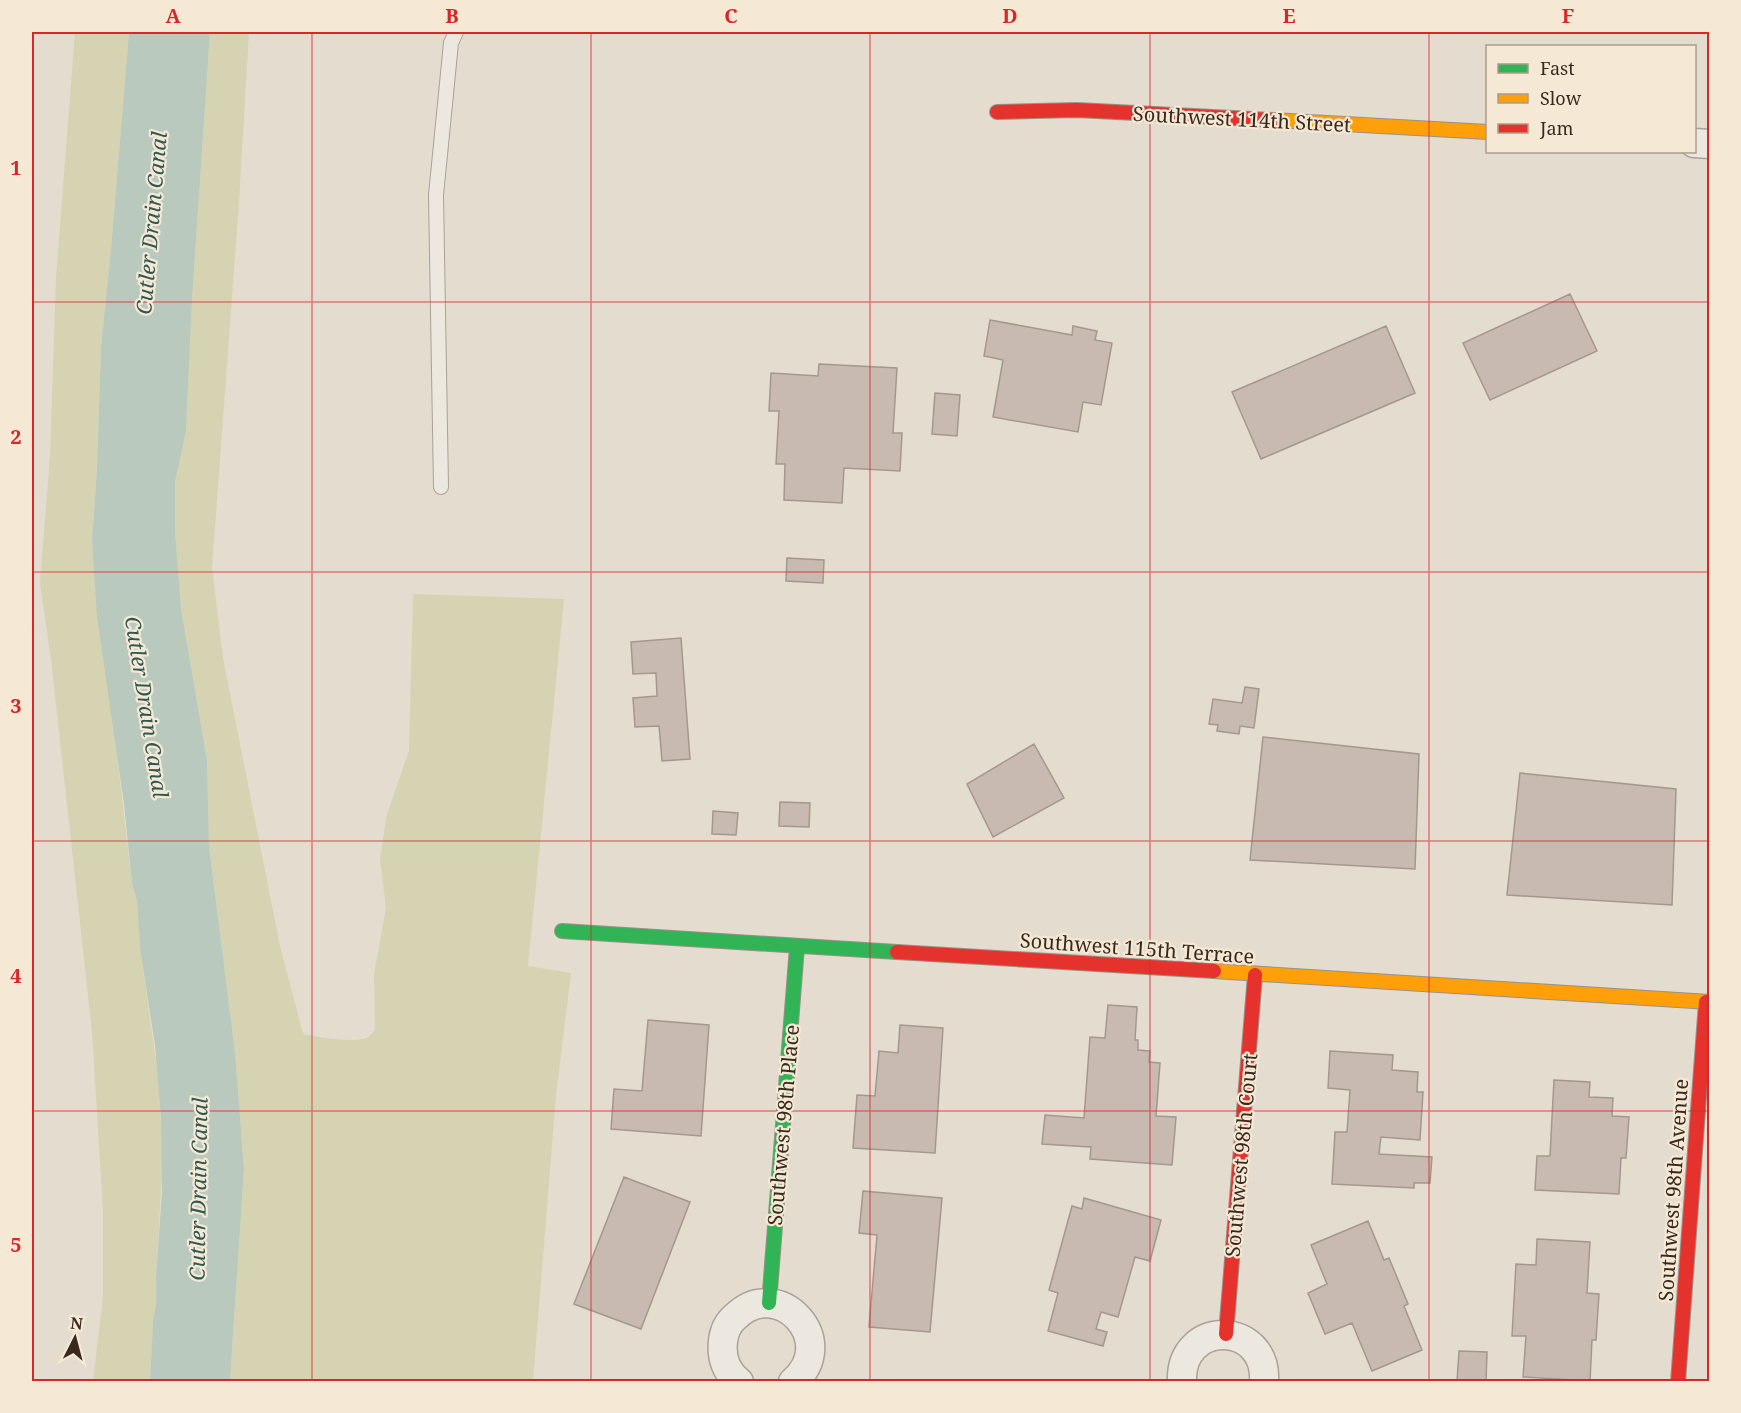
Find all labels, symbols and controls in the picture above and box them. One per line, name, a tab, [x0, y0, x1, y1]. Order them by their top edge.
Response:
text: A	[165, 2, 181, 29]
text: B	[445, 2, 459, 29]
text: C	[724, 2, 738, 29]
text: D	[1002, 2, 1018, 29]
text: E	[1282, 2, 1296, 29]
text: F	[1562, 2, 1574, 29]
legend	[1486, 45, 1696, 153]
text: Fast	[1540, 56, 1575, 80]
text: Slow	[1540, 86, 1582, 110]
street label: Southwest 114th Street	[1132, 100, 1352, 138]
text: Jam	[1539, 116, 1574, 140]
water label: Cutler Drain Canal	[129, 130, 173, 315]
text: 1	[10, 154, 22, 181]
text: 2	[10, 423, 22, 450]
water label: Cutler Drain Canal	[119, 614, 175, 800]
text: 3	[10, 692, 22, 719]
street label: Southwest 115th Terrace	[1019, 926, 1255, 970]
text: 4	[10, 962, 22, 989]
street label: Southwest 98th Place	[761, 1023, 805, 1227]
street label: Southwest 98th Court	[1219, 1052, 1263, 1258]
street label: Southwest 98th Avenue	[1652, 1078, 1694, 1302]
water label: Cutler Drain Canal	[182, 1097, 214, 1281]
text: 5	[10, 1231, 22, 1258]
north arrow	[45, 1308, 105, 1368]
text: N	[69, 1311, 84, 1335]

